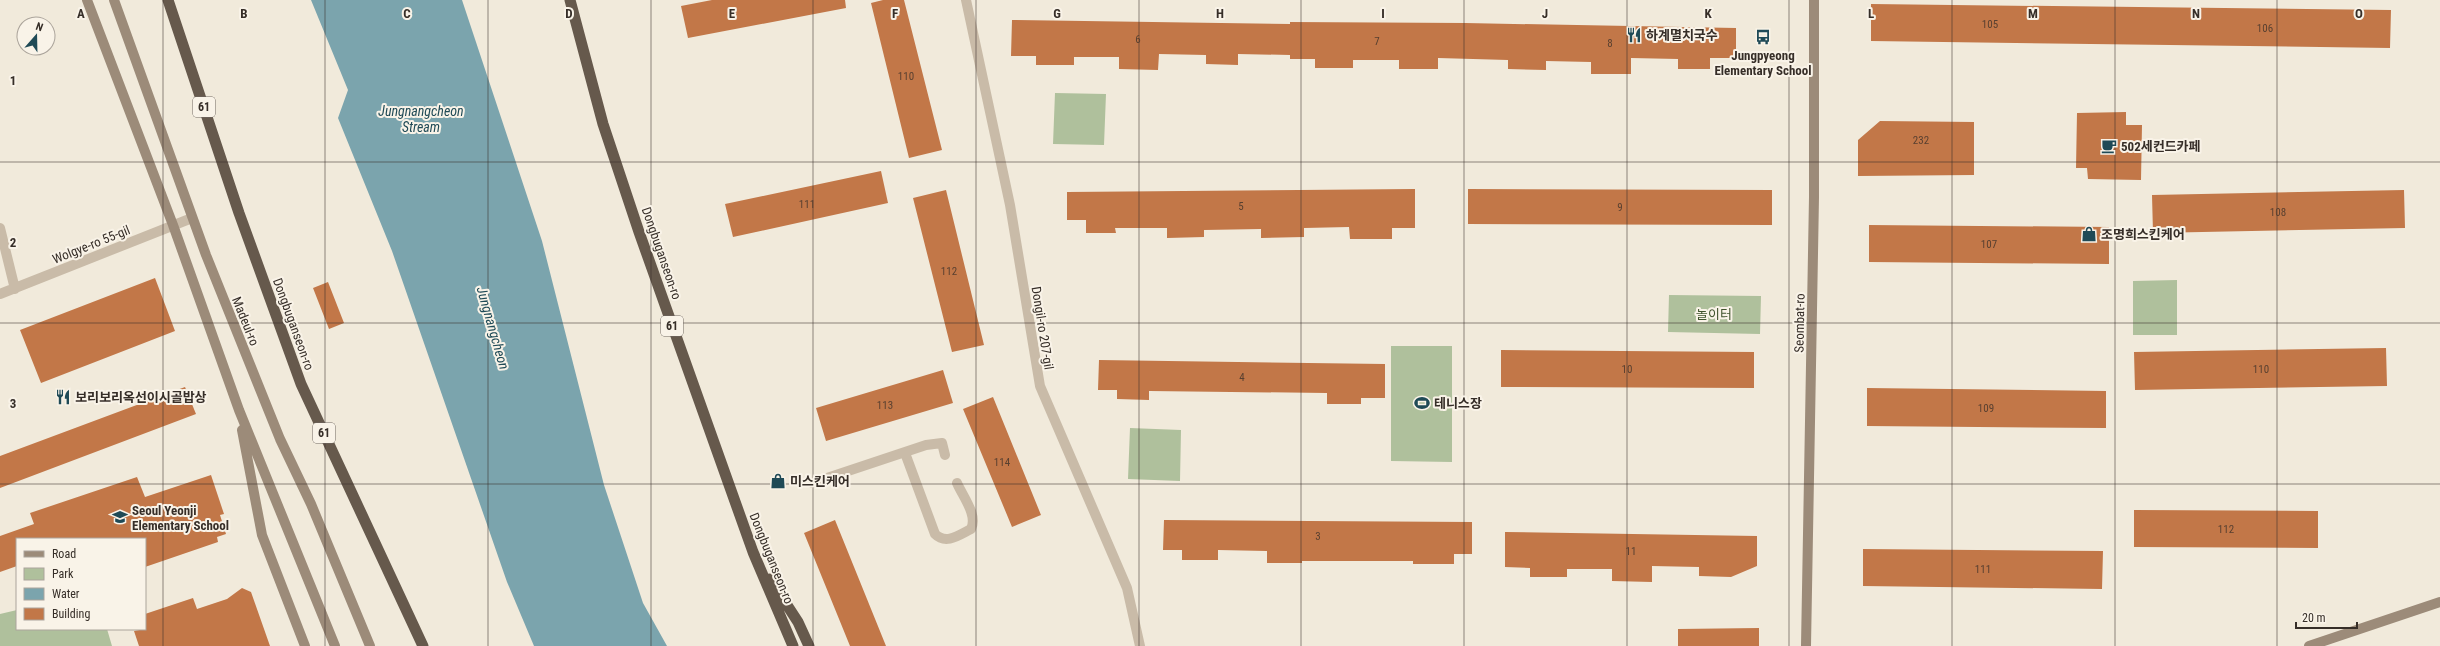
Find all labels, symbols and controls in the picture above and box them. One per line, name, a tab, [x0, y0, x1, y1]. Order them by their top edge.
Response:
text: A	[77, 6, 85, 21]
text: B	[240, 6, 248, 21]
text: C	[403, 6, 411, 21]
text: D	[565, 6, 573, 21]
text: E	[729, 6, 736, 21]
text: F	[892, 6, 898, 21]
text: G	[1053, 6, 1061, 21]
text: H	[1216, 6, 1224, 21]
text: I	[1381, 6, 1385, 21]
text: J	[1542, 6, 1548, 21]
text: K	[1704, 6, 1712, 21]
text: L	[1868, 6, 1874, 21]
text: M	[2028, 6, 2038, 21]
text: N	[2192, 6, 2200, 21]
text: O	[2355, 6, 2363, 21]
north arrow	[16, 16, 56, 56]
house number: 105	[1982, 18, 1998, 31]
text: N	[34, 20, 45, 34]
house number: 106	[2257, 22, 2273, 35]
restaurant icon: 하계멸치국수	[1625, 26, 1643, 44]
place label: 하계멸치국수	[1646, 28, 1718, 43]
bus stop icon: Jungpyeong Elementary School	[1754, 28, 1772, 46]
house number: 6	[1135, 33, 1141, 46]
house number: 7	[1374, 35, 1380, 48]
house number: 8	[1607, 37, 1613, 50]
place label: Jungpyeong Elementary School	[1714, 48, 1812, 78]
house number: 110	[898, 70, 914, 83]
text: 1	[10, 73, 16, 88]
road number: 61	[193, 97, 215, 117]
water label: Jungnangcheon Stream	[378, 103, 464, 135]
house number: 232	[1913, 134, 1929, 147]
cafe icon: 502세컨드카페	[2100, 137, 2118, 155]
place label: 502세컨드카페	[2121, 139, 2201, 154]
house number: 111	[799, 198, 815, 211]
house number: 5	[1238, 200, 1244, 213]
house number: 9	[1617, 201, 1623, 214]
street label: Dongbuganseon-ro	[639, 205, 684, 301]
house number: 108	[2270, 206, 2286, 219]
street label: Wolgye-ro 55-gil	[50, 222, 132, 267]
shop icon: 조명희스킨케어	[2080, 225, 2098, 243]
place label: 조명희스킨케어	[2101, 227, 2185, 242]
text: 2	[10, 235, 17, 250]
house number: 107	[1981, 238, 1997, 251]
house number: 112	[941, 265, 957, 278]
street label: Dongbuganseon-ro	[270, 276, 317, 372]
water label: Jungnangcheon	[474, 285, 512, 371]
street label: Dongil-ro 207-gil	[1029, 285, 1056, 371]
street label: Seombat-ro	[1791, 293, 1808, 353]
street label: Madeul-ro	[229, 295, 262, 348]
park label: 놀이터	[1696, 307, 1732, 322]
road number: 61	[661, 316, 683, 336]
house number: 10	[1622, 363, 1632, 376]
house number: 110	[2253, 363, 2269, 376]
house number: 4	[1239, 371, 1245, 384]
restaurant icon: 보리보리옥선이시골밥상	[54, 388, 72, 406]
place label: 보리보리옥선이시골밥상	[75, 390, 207, 405]
sports icon: 테니스장	[1413, 394, 1431, 412]
text: 3	[10, 396, 16, 411]
place label: 테니스장	[1434, 396, 1482, 411]
house number: 113	[877, 399, 893, 412]
house number: 109	[1978, 402, 1994, 415]
road number: 61	[313, 423, 335, 443]
house number: 114	[994, 456, 1011, 469]
shop icon: 미스킨케어	[769, 472, 787, 490]
place label: 미스킨케어	[790, 474, 850, 489]
place label: Seoul Yeonji Elementary School	[132, 503, 229, 533]
school or university icon: Seoul Yeonji Elementary School	[111, 508, 129, 526]
street label: Dongbuganseon-ro	[746, 511, 797, 606]
house number: 112	[2218, 523, 2234, 536]
house number: 3	[1315, 530, 1321, 543]
legend	[16, 538, 146, 630]
house number: 11	[1626, 545, 1636, 558]
text: Road	[52, 547, 76, 561]
house number: 111	[1975, 563, 1991, 576]
text: Park	[52, 567, 74, 581]
text: Water	[52, 587, 80, 601]
scale bar	[2296, 604, 2357, 630]
text: Building	[52, 607, 90, 621]
text: 20 m	[2302, 611, 2326, 625]

